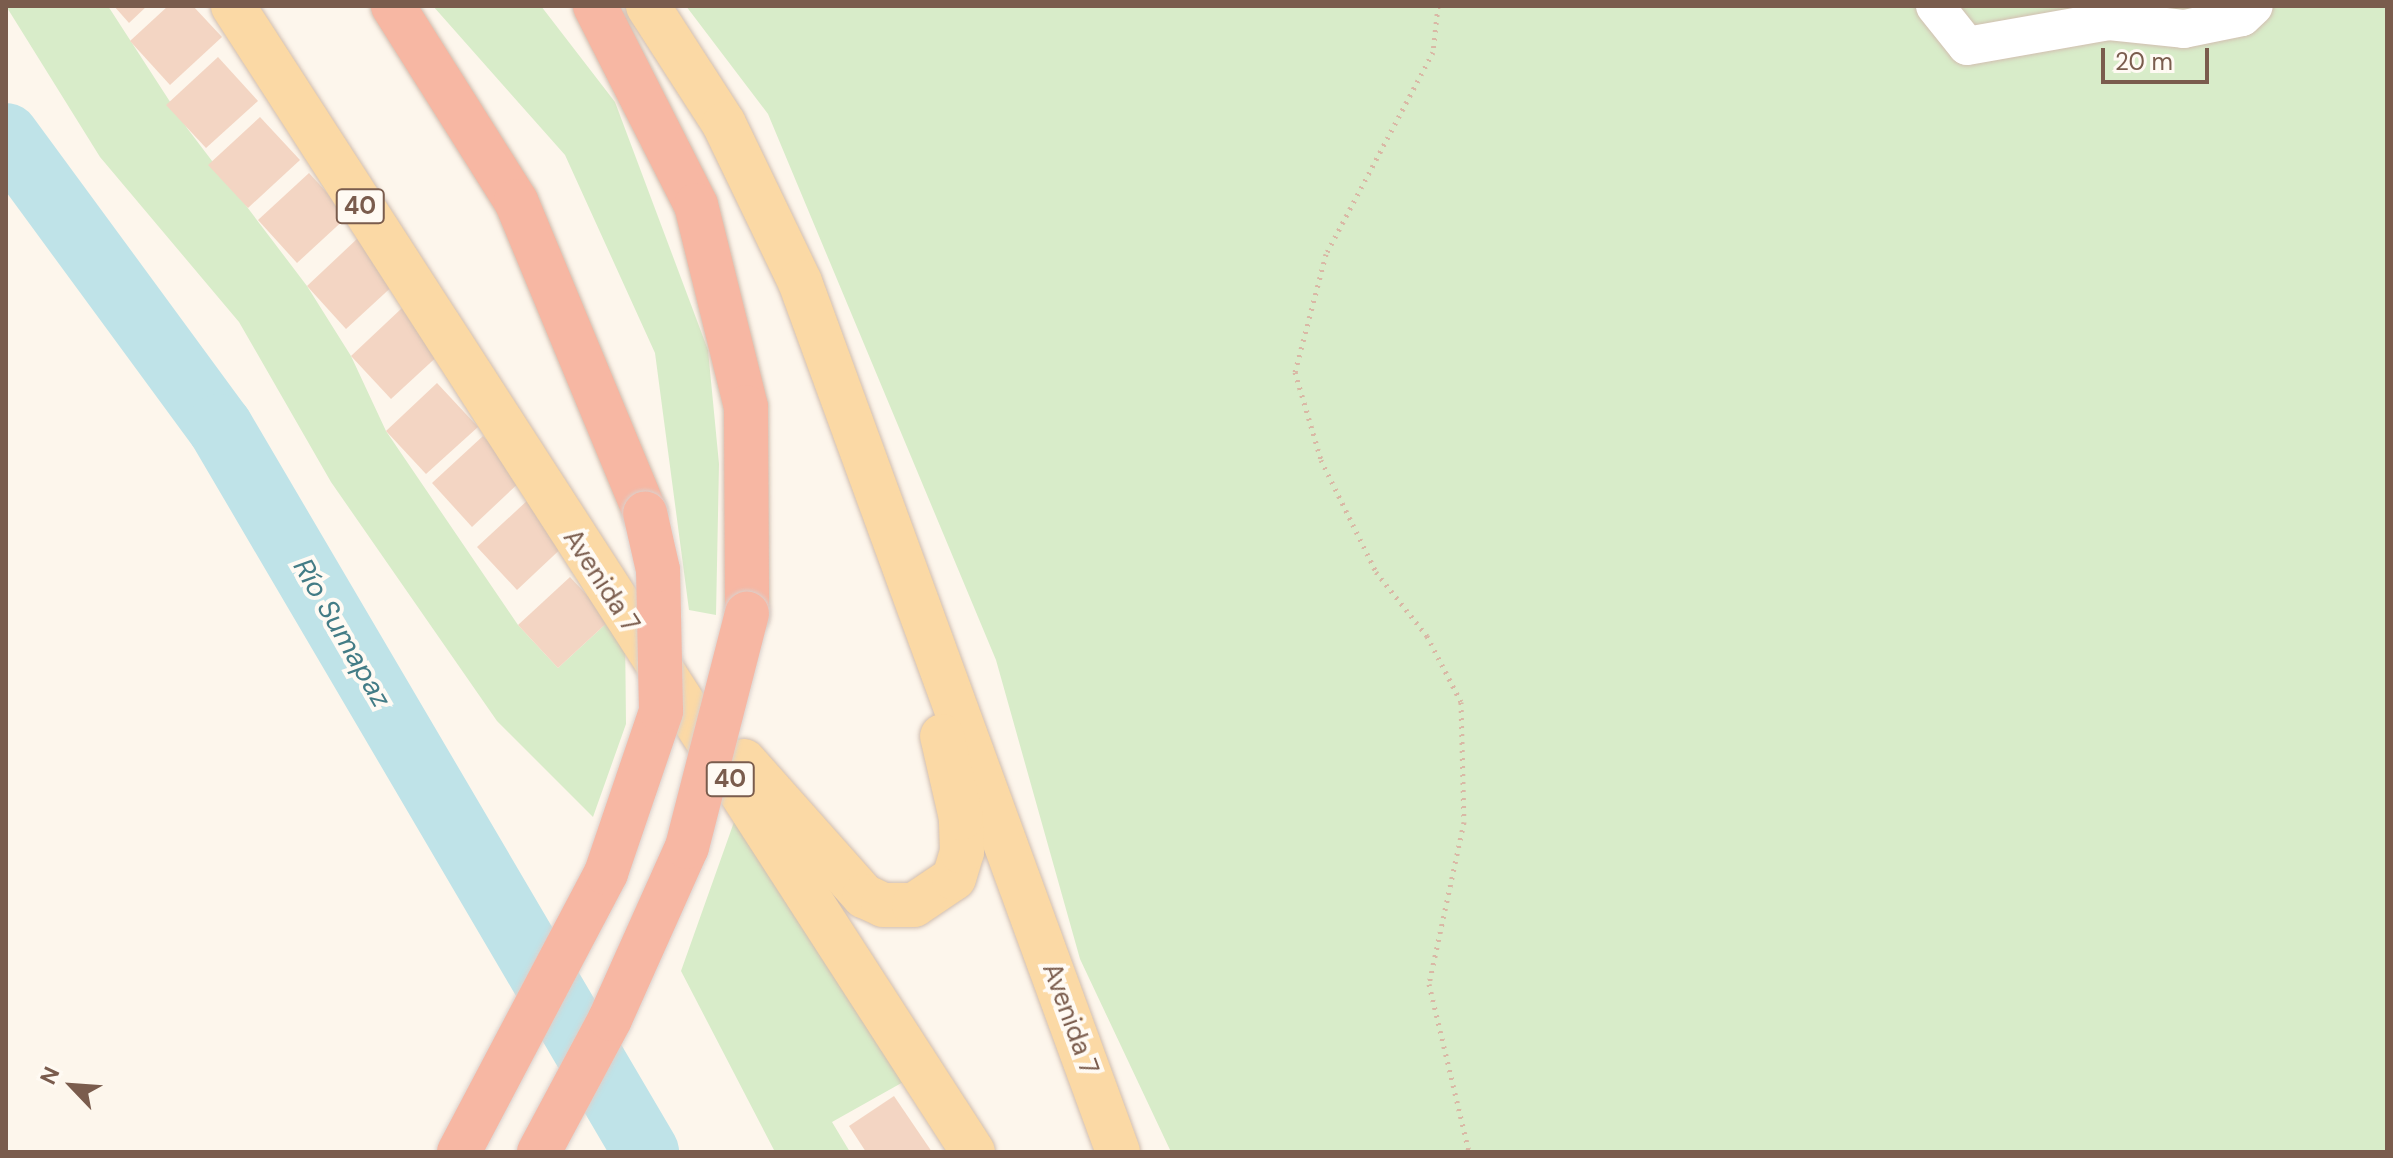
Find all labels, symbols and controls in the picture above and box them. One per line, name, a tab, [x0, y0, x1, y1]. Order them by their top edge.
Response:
scale bar	[2105, 32, 2213, 82]
text: 20 m	[2115, 46, 2173, 77]
road number: 40	[334, 186, 386, 226]
street label: Avenida 7	[556, 524, 646, 638]
water label: Río Sumapaz	[286, 553, 398, 713]
road number: 40	[704, 759, 756, 799]
street label: Avenida 7	[1035, 959, 1105, 1079]
north arrow	[32, 1046, 112, 1126]
text: N	[33, 1062, 66, 1089]

